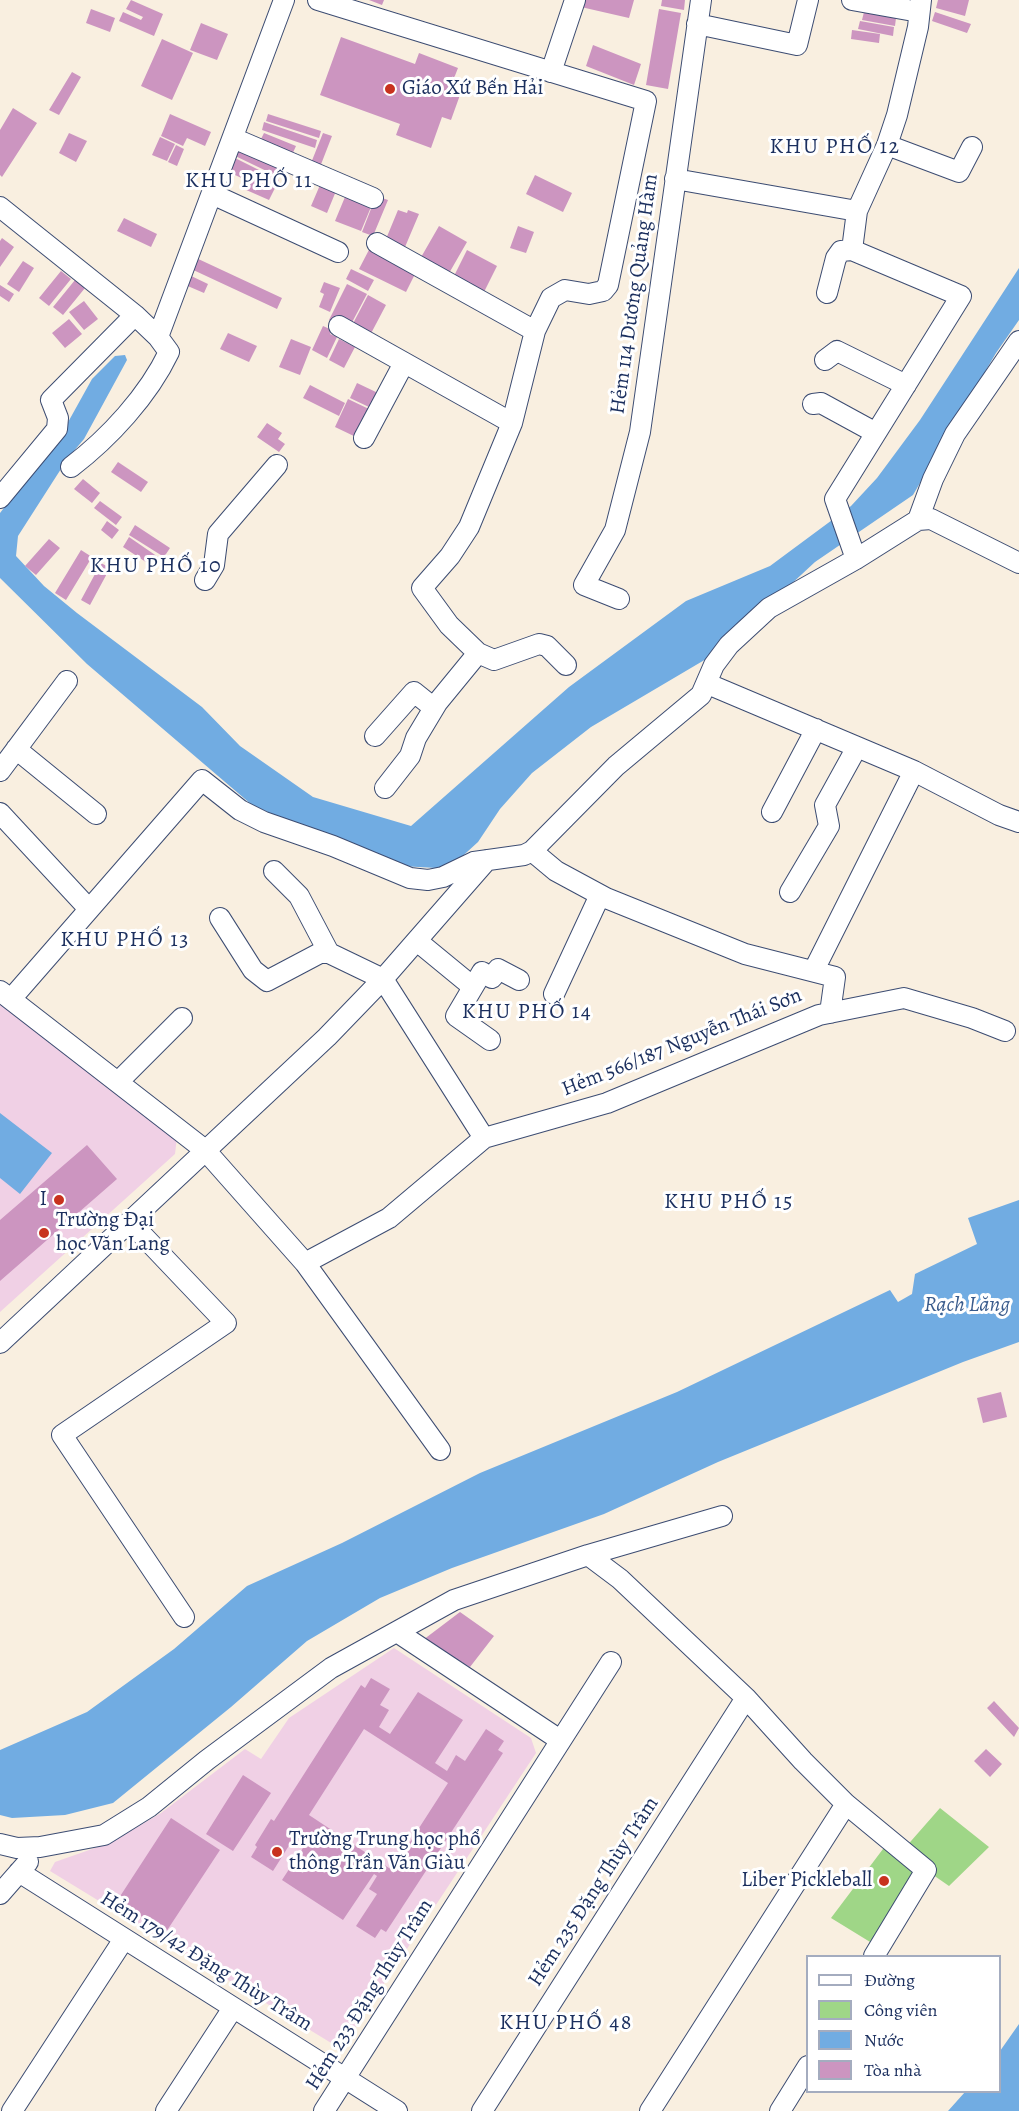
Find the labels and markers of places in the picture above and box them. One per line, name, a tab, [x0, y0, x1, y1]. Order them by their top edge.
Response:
place label: Giáo Xứ Bến Hải	[402, 76, 544, 102]
marker: Giáo Xứ Bến Hải	[383, 82, 397, 96]
place label: I	[39, 1187, 47, 1213]
marker: I	[52, 1193, 66, 1207]
place label: Trường Đại học Văn Lang	[56, 1208, 170, 1258]
marker: Trường Đại học Văn Lang	[37, 1226, 51, 1240]
place label: Trường Trung học phổ thông Trần Văn Giàu	[289, 1827, 480, 1877]
marker: Trường Trung học phổ thông Trần Văn Giàu	[270, 1845, 284, 1859]
place label: Liber Pickleball	[741, 1868, 872, 1894]
marker: Liber Pickleball	[877, 1874, 891, 1888]

